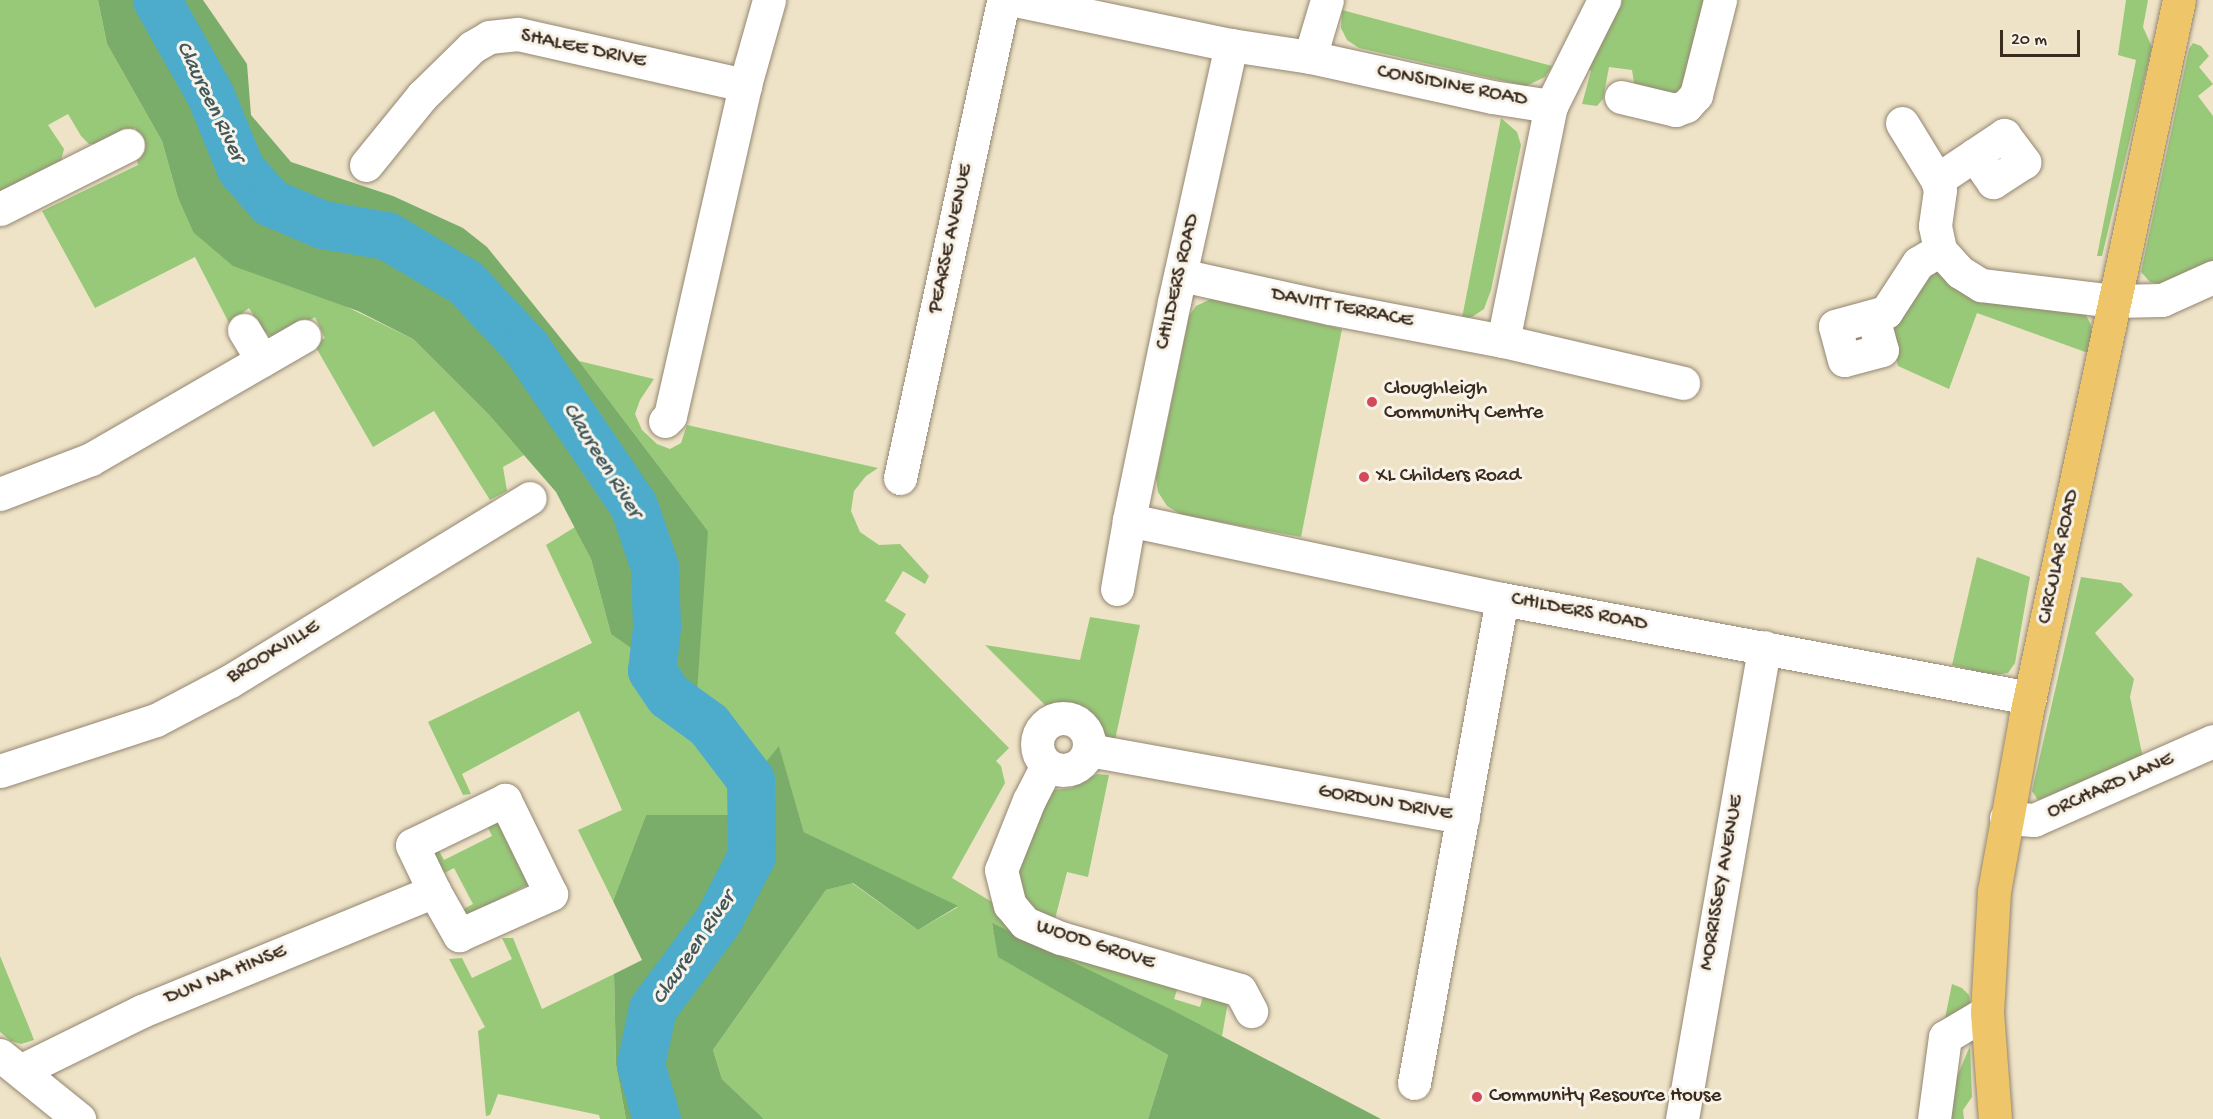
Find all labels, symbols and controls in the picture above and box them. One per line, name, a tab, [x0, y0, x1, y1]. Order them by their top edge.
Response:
scale bar	[2003, 18, 2082, 56]
street label: SHALEE DRIVE	[518, 24, 648, 76]
text: 20 m	[2011, 30, 2047, 51]
water label: Claureen River	[169, 38, 249, 166]
street label: CONSIDINE ROAD	[1375, 60, 1529, 114]
street label: PEARSE AVENUE	[924, 162, 980, 316]
street label: CHILDERS ROAD	[1151, 212, 1207, 352]
street label: DAVITT TERRACE	[1269, 283, 1415, 335]
place label: Cloughleigh Community Centre	[1384, 377, 1543, 427]
marker: Cloughleigh Community Centre	[1365, 395, 1379, 409]
water label: Claureen River	[555, 399, 647, 523]
place label: XL Childers Road	[1376, 464, 1521, 490]
marker: XL Childers Road	[1357, 470, 1371, 484]
street label: CIRCULAR ROAD	[2033, 488, 2087, 626]
street label: CHILDERS ROAD	[1509, 587, 1649, 639]
street label: BROOKVILLE	[223, 615, 325, 691]
street label: ORCHARD LANE	[2044, 748, 2178, 826]
street label: GORDUN DRIVE	[1316, 780, 1454, 828]
street label: MORRISSEY AVENUE	[1695, 793, 1751, 973]
water label: Claureen River	[648, 887, 742, 1011]
street label: WOOD GROVE	[1032, 915, 1158, 977]
street label: DUN NA HINSE	[161, 940, 291, 1012]
place label: Community Resource House	[1489, 1084, 1721, 1110]
marker: Community Resource House	[1470, 1090, 1484, 1104]

